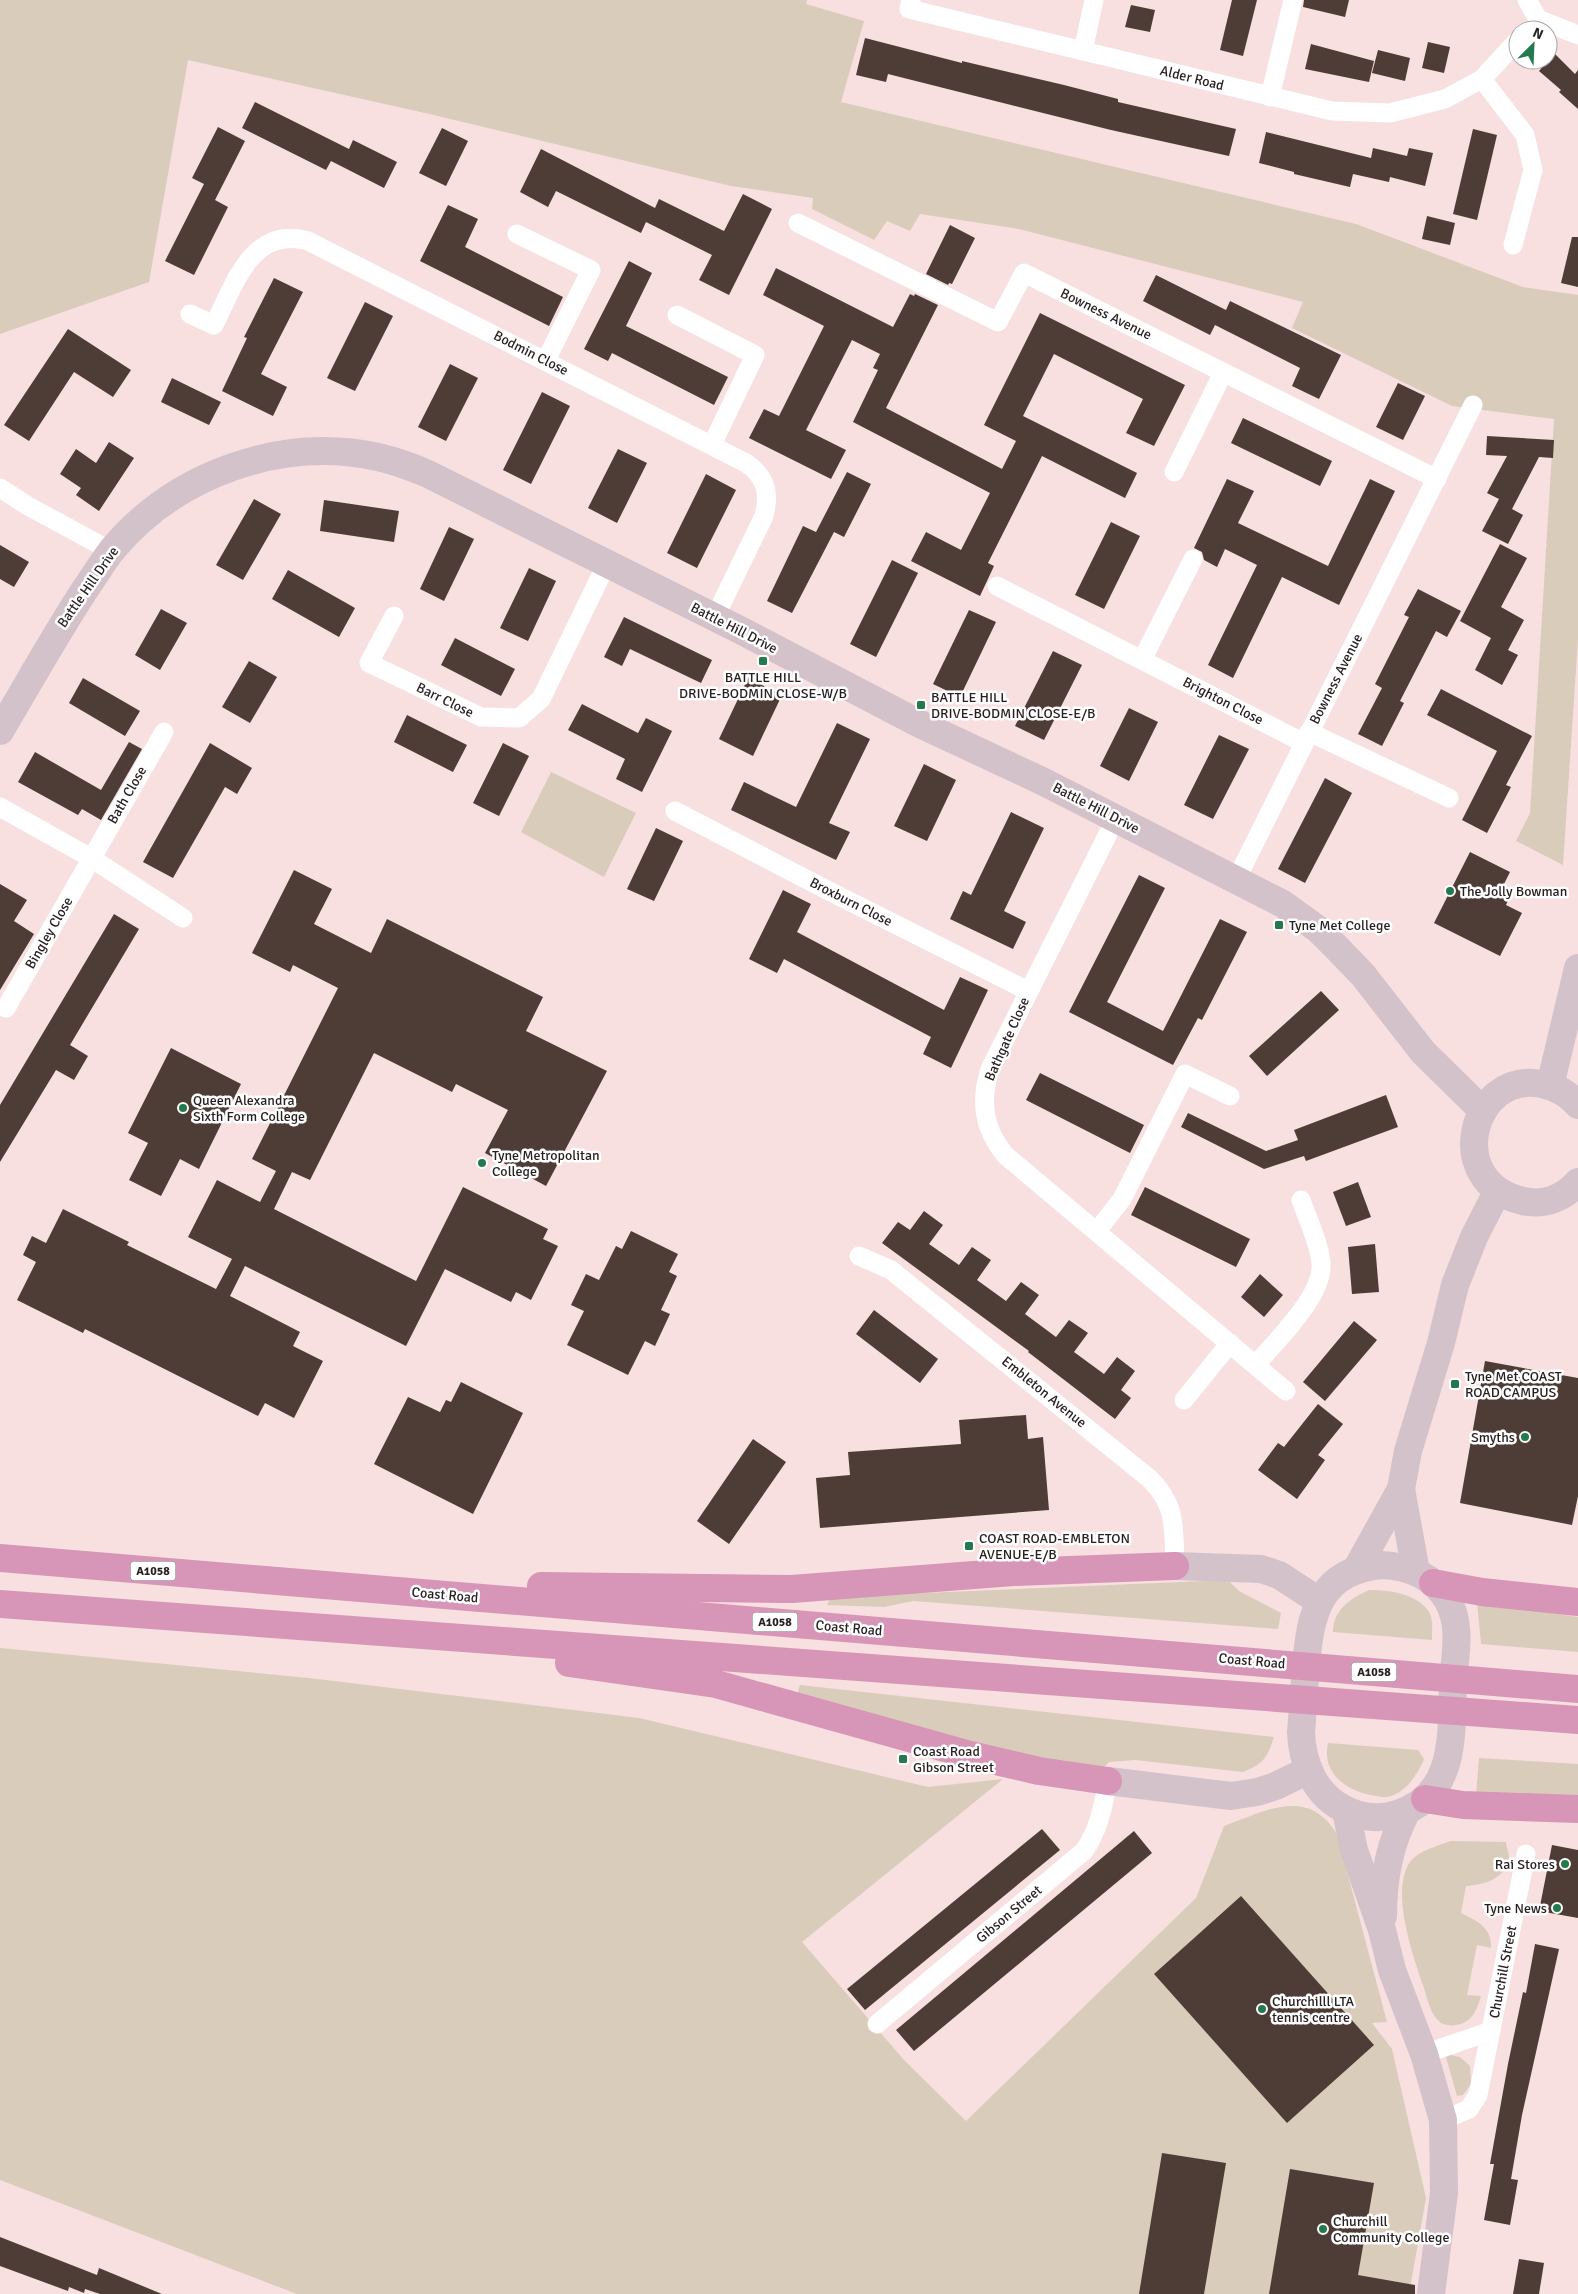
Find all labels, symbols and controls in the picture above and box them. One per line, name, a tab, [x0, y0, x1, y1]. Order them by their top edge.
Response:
north arrow	[1508, 20, 1558, 70]
text: N	[1530, 24, 1546, 43]
street label: Alder Road	[1158, 62, 1226, 94]
street label: Bowness Avenue	[1058, 285, 1154, 343]
street label: Bodmin Close	[491, 327, 571, 379]
street label: Battle Hill Drive	[54, 543, 122, 631]
street label: Battle Hill Drive	[688, 599, 780, 657]
street label: Bowness Avenue	[1306, 631, 1366, 727]
marker: BATTLE HILL DRIVE-BODMIN CLOSE-W/B	[757, 655, 769, 667]
place label: BATTLE HILL DRIVE-BODMIN CLOSE-W/B	[679, 669, 847, 702]
street label: Brighton Close	[1180, 673, 1266, 729]
street label: Barr Close	[414, 679, 476, 721]
place label: BATTLE HILL DRIVE-BODMIN CLOSE-E/B	[931, 689, 1096, 722]
marker: BATTLE HILL DRIVE-BODMIN CLOSE-E/B	[915, 699, 927, 711]
street label: Bath Close	[104, 763, 150, 827]
street label: Battle Hill Drive	[1050, 779, 1142, 837]
street label: Broxburn Close	[807, 874, 895, 930]
place label: The Jolly Bowman	[1460, 883, 1567, 900]
marker: The Jolly Bowman	[1444, 885, 1456, 897]
street label: Bingley Close	[22, 894, 76, 972]
place label: Tyne Met College	[1289, 917, 1390, 934]
marker: Tyne Met College	[1273, 919, 1285, 931]
street label: Bathgate Close	[981, 994, 1033, 1084]
place label: Queen Alexandra Sixth Form College	[193, 1092, 305, 1125]
marker: Queen Alexandra Sixth Form College	[177, 1102, 189, 1114]
place label: Tyne Metropolitan College	[492, 1147, 600, 1180]
marker: Tyne Metropolitan College	[476, 1157, 488, 1169]
street label: Embleton Avenue	[998, 1353, 1090, 1431]
place label: Tyne Met COAST ROAD CAMPUS	[1465, 1368, 1562, 1401]
marker: Tyne Met COAST ROAD CAMPUS	[1449, 1378, 1461, 1390]
place label: Smyths	[1471, 1429, 1515, 1446]
marker: Smyths	[1519, 1431, 1531, 1443]
place label: COAST ROAD-EMBLETON AVENUE-E/B	[979, 1530, 1130, 1563]
marker: COAST ROAD-EMBLETON AVENUE-E/B	[963, 1540, 975, 1552]
road number: A1058	[130, 1562, 176, 1580]
street label: Coast Road	[411, 1584, 479, 1606]
road number: A1058	[752, 1612, 798, 1631]
street label: Coast Road	[815, 1617, 883, 1639]
street label: Coast Road	[1218, 1650, 1286, 1672]
road number: A1058	[1352, 1662, 1396, 1681]
place label: Coast Road Gibson Street	[913, 1743, 994, 1776]
marker: Coast Road Gibson Street	[897, 1753, 909, 1765]
place label: Rai Stores	[1495, 1856, 1555, 1873]
marker: Rai Stores	[1559, 1858, 1571, 1870]
street label: Gibson Street	[973, 1881, 1045, 1946]
place label: Tyne News	[1484, 1900, 1547, 1917]
marker: Tyne News	[1551, 1902, 1563, 1914]
street label: Churchill Street	[1486, 1924, 1520, 2020]
place label: Churchilll LTA tennis centre	[1272, 1993, 1355, 2026]
marker: Churchilll LTA tennis centre	[1256, 2003, 1268, 2015]
place label: Churchill Community College	[1333, 2213, 1450, 2246]
marker: Churchill Community College	[1317, 2223, 1329, 2235]

